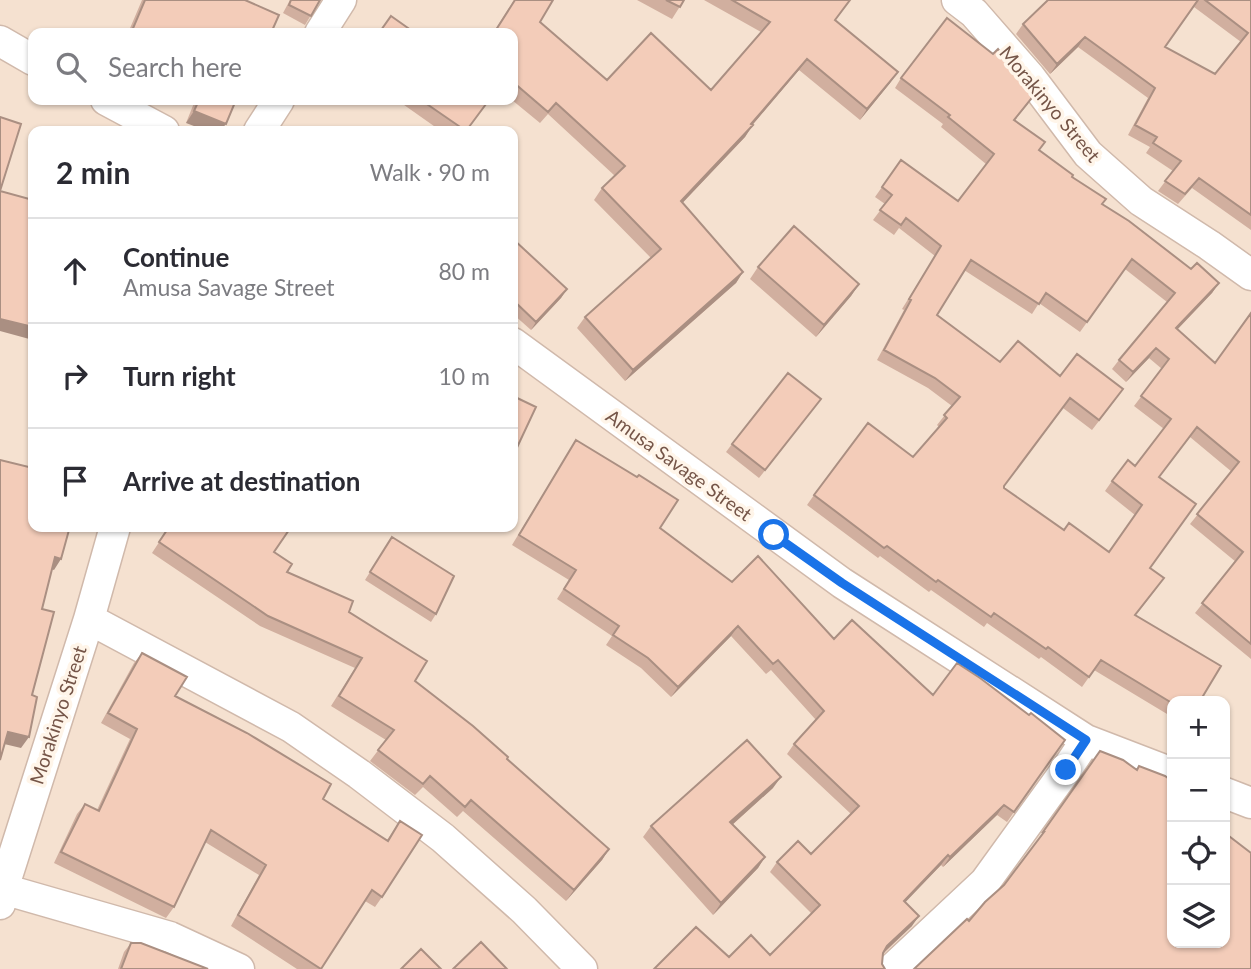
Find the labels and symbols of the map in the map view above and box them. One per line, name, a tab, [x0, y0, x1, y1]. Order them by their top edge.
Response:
street label: Morakinyo Street	[995, 41, 1106, 166]
street label: Amusa Savage Street	[602, 404, 757, 525]
route start	[758, 519, 789, 550]
street label: Morakinyo Street	[24, 643, 91, 787]
route end	[1050, 754, 1081, 785]

